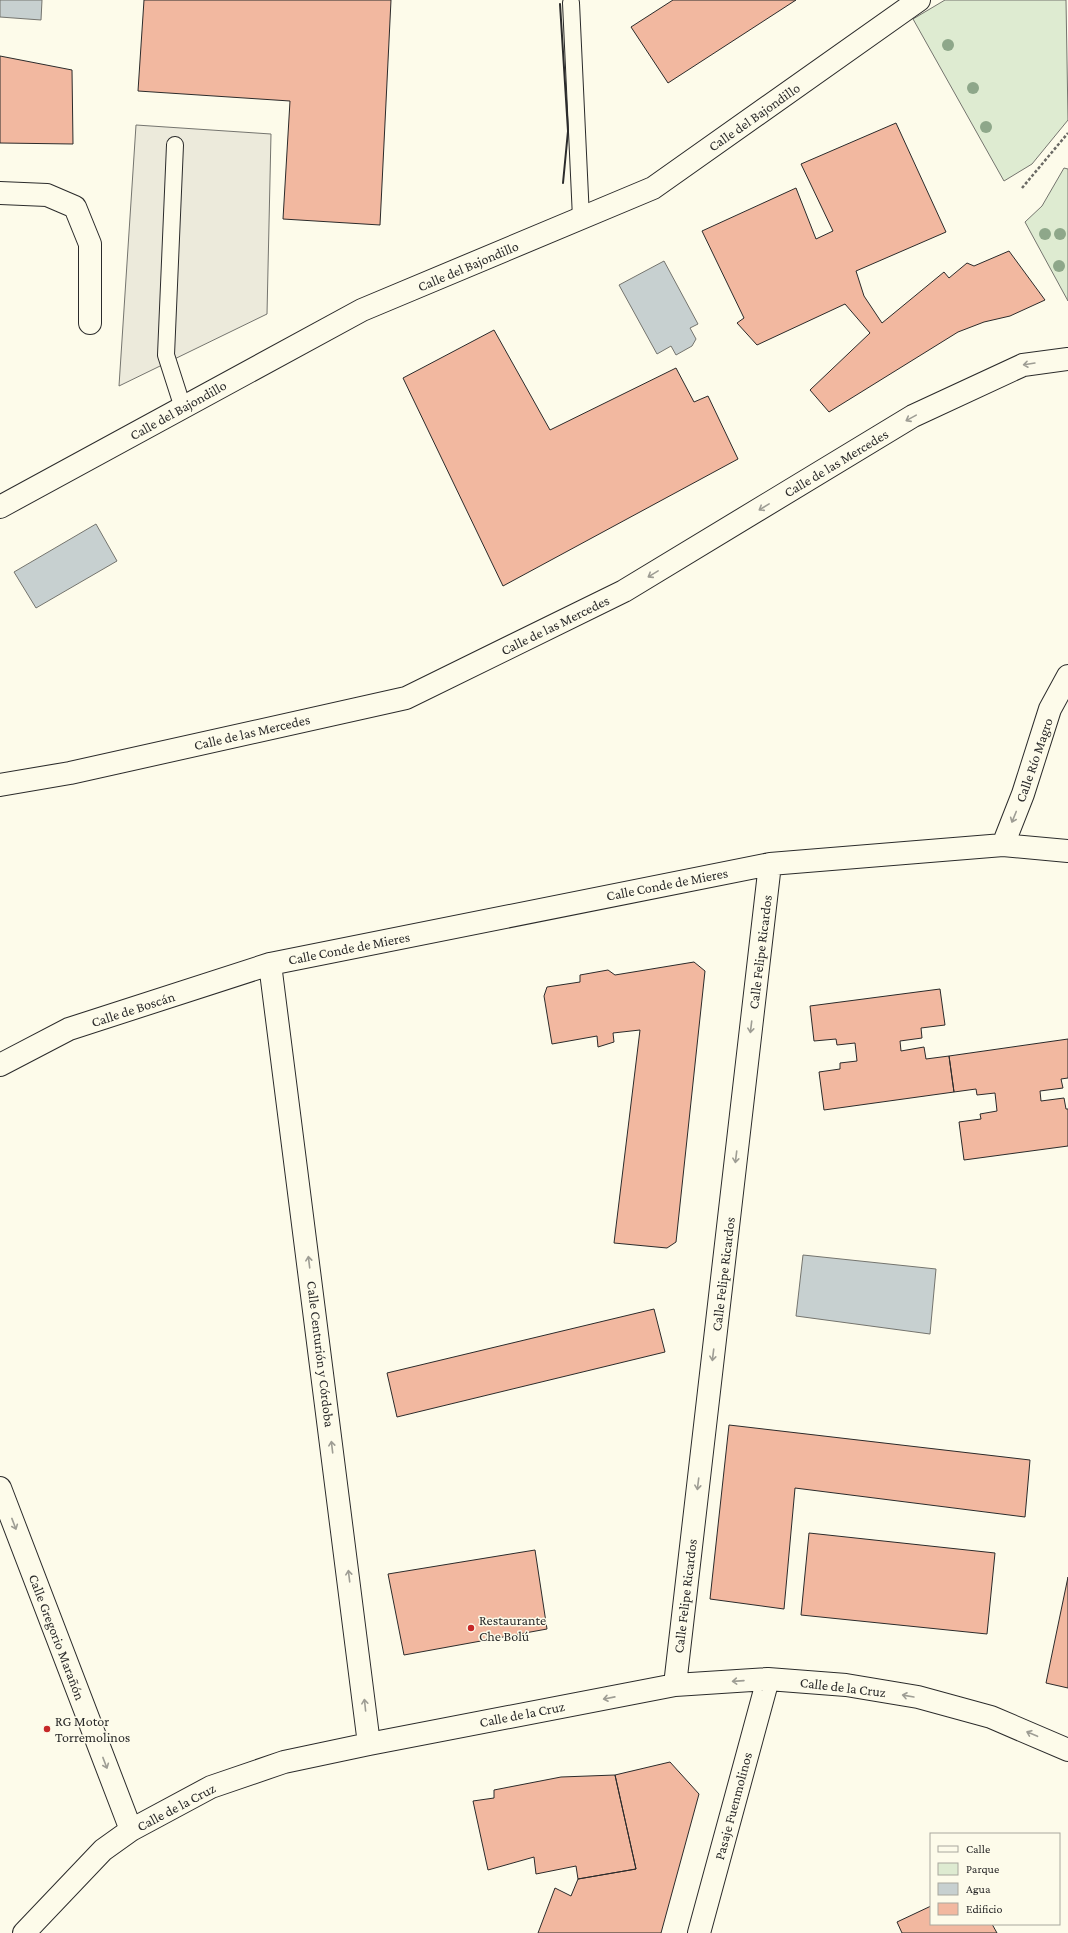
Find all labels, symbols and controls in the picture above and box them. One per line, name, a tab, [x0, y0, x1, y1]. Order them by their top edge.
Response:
street label: Calle del Bajondillo	[705, 79, 803, 155]
street label: Calle del Bajondillo	[415, 238, 521, 295]
one-way arrow	[1023, 360, 1036, 368]
street label: Calle del Bajondillo	[127, 377, 230, 444]
one-way arrow	[905, 414, 917, 422]
street label: Calle de las Mercedes	[781, 426, 891, 500]
one-way arrow	[758, 503, 770, 511]
one-way arrow	[648, 570, 659, 578]
street label: Calle de las Mercedes	[498, 592, 612, 658]
street label: Calle de las Mercedes	[192, 711, 312, 753]
street label: Calle Río Magro	[1012, 716, 1056, 804]
one-way arrow	[1009, 810, 1017, 822]
street label: Calle Conde de Mieres	[605, 864, 729, 904]
street label: Calle Felipe Ricardos	[745, 894, 775, 1010]
street label: Calle Conde de Mieres	[287, 928, 411, 968]
street label: Calle de Boscán	[89, 988, 177, 1030]
one-way arrow	[747, 1020, 755, 1033]
one-way arrow	[732, 1150, 740, 1163]
street label: Calle Felipe Ricardos	[708, 1216, 738, 1332]
one-way arrow	[305, 1256, 313, 1269]
street label: Calle Centurión y Córdoba	[304, 1280, 338, 1429]
one-way arrow	[709, 1348, 717, 1361]
one-way arrow	[329, 1441, 336, 1454]
one-way arrow	[695, 1477, 702, 1490]
one-way arrow	[10, 1518, 18, 1530]
street label: Calle Felipe Ricardos	[670, 1538, 700, 1654]
one-way arrow	[345, 1570, 353, 1583]
street label: Calle Gregorio Marañón	[26, 1572, 89, 1703]
place label: Restaurante Che Bolú	[479, 1612, 546, 1644]
marker: Restaurante Che Bolú	[466, 1623, 476, 1633]
street label: Calle de la Cruz	[799, 1674, 887, 1700]
one-way arrow	[732, 1677, 745, 1684]
one-way arrow	[902, 1691, 915, 1699]
one-way arrow	[603, 1694, 616, 1702]
street label: Calle de la Cruz	[478, 1698, 566, 1730]
one-way arrow	[361, 1699, 369, 1712]
place label: RG Motor Torremolinos	[55, 1713, 130, 1745]
marker: RG Motor Torremolinos	[42, 1724, 52, 1734]
one-way arrow	[1027, 1730, 1039, 1738]
street label: Pasaje Fuenmolinos	[711, 1750, 756, 1862]
one-way arrow	[102, 1757, 110, 1769]
street label: Calle de la Cruz	[134, 1780, 218, 1834]
legend	[930, 1833, 1060, 1925]
text: Calle	[966, 1842, 990, 1856]
text: Parque	[966, 1862, 999, 1876]
text: Agua	[966, 1882, 991, 1896]
text: Edificio	[966, 1902, 1003, 1916]

